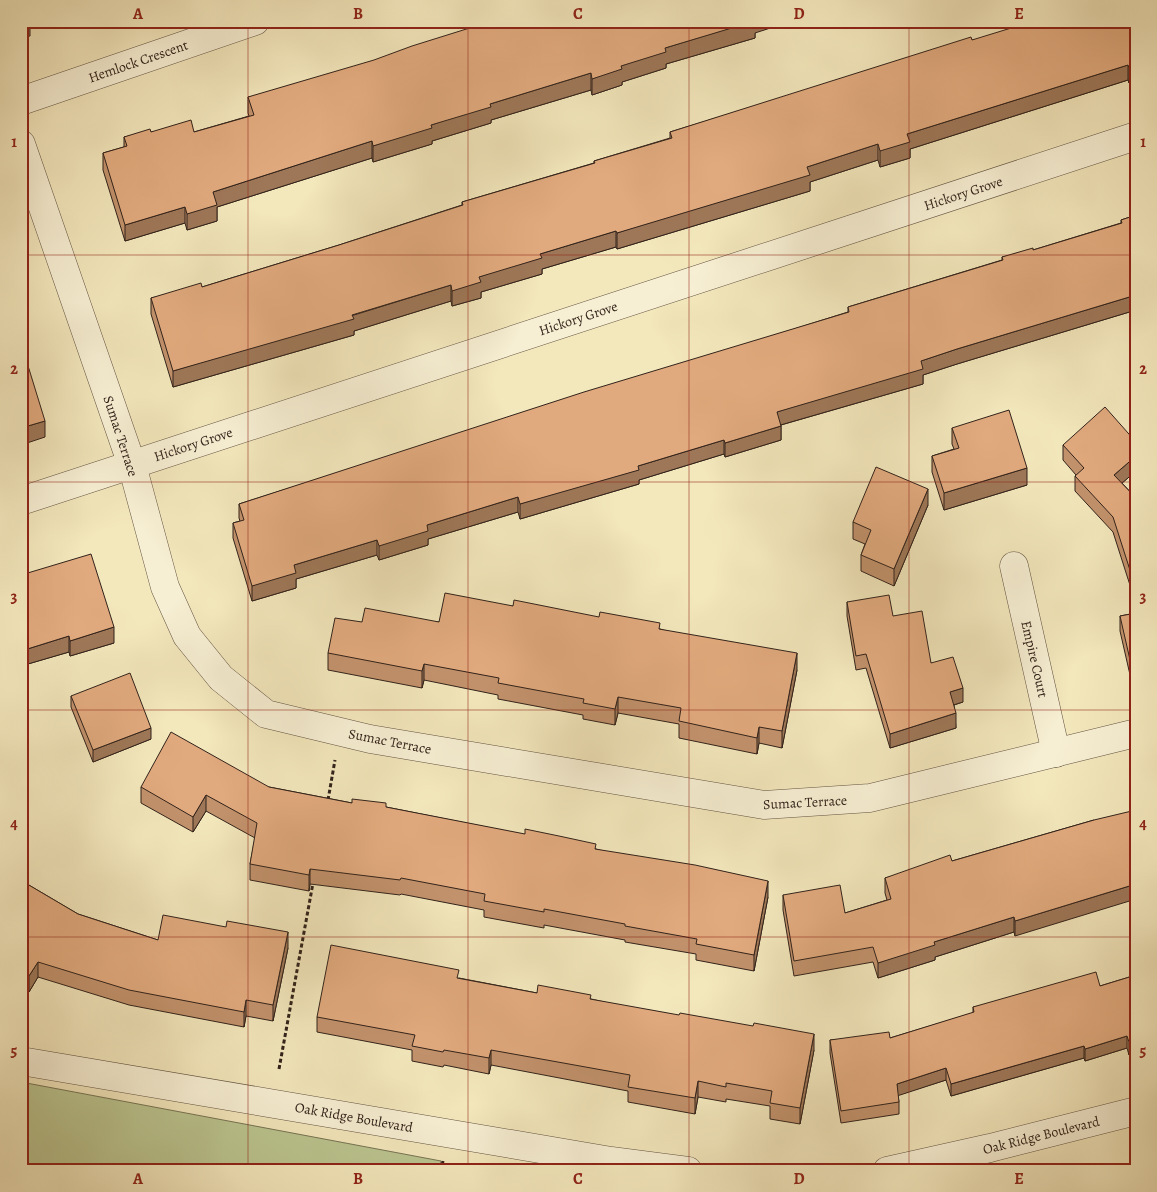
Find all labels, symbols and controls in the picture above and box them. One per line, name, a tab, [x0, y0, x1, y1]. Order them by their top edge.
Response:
text: A	[132, 3, 144, 25]
text: B	[353, 3, 363, 25]
text: C	[573, 3, 583, 25]
text: D	[793, 3, 805, 25]
text: E	[1014, 3, 1024, 25]
street label: Hemlock Crescent	[86, 35, 191, 87]
text: 1	[11, 131, 17, 153]
text: 1	[1140, 131, 1146, 153]
street label: Hickory Grove	[921, 172, 1005, 215]
street label: Hickory Grove	[536, 297, 620, 340]
text: 2	[10, 358, 18, 380]
text: 2	[1139, 358, 1147, 380]
street label: Sumac Terrace	[99, 393, 143, 479]
street label: Hickory Grove	[151, 423, 235, 466]
text: 3	[11, 586, 18, 608]
text: 3	[1140, 586, 1147, 608]
street label: Empire Court	[1016, 619, 1053, 700]
street label: Sumac Terrace	[347, 724, 433, 759]
street label: Sumac Terrace	[763, 791, 847, 814]
text: 4	[10, 813, 18, 835]
text: 4	[1139, 813, 1147, 835]
text: 5	[11, 1040, 18, 1062]
text: 5	[1140, 1040, 1147, 1062]
street label: Oak Ridge Boulevard	[293, 1098, 415, 1137]
street label: Oak Ridge Boulevard	[981, 1112, 1102, 1159]
text: A	[132, 1168, 144, 1190]
text: B	[353, 1168, 363, 1190]
text: C	[573, 1168, 583, 1190]
text: D	[793, 1168, 805, 1190]
text: E	[1014, 1168, 1024, 1190]

